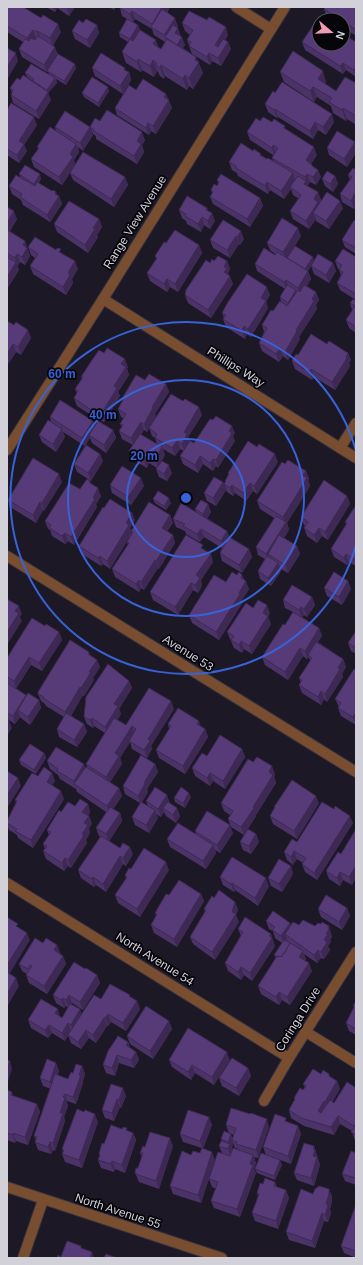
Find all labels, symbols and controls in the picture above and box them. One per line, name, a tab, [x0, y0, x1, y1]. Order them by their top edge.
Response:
north arrow	[311, 12, 351, 52]
text: N	[333, 30, 347, 41]
street label: Range View Avenue	[101, 172, 170, 271]
street label: Phillips Way	[205, 344, 267, 390]
text: 60 m	[48, 367, 76, 381]
text: 40 m	[89, 408, 117, 422]
text: 20 m	[130, 449, 158, 463]
centre of rings	[179, 491, 193, 505]
street label: Avenue 53	[160, 632, 216, 674]
street label: North Avenue 54	[113, 929, 197, 989]
street label: Coringa Drive	[273, 984, 324, 1054]
street label: North Avenue 55	[73, 1191, 163, 1232]

